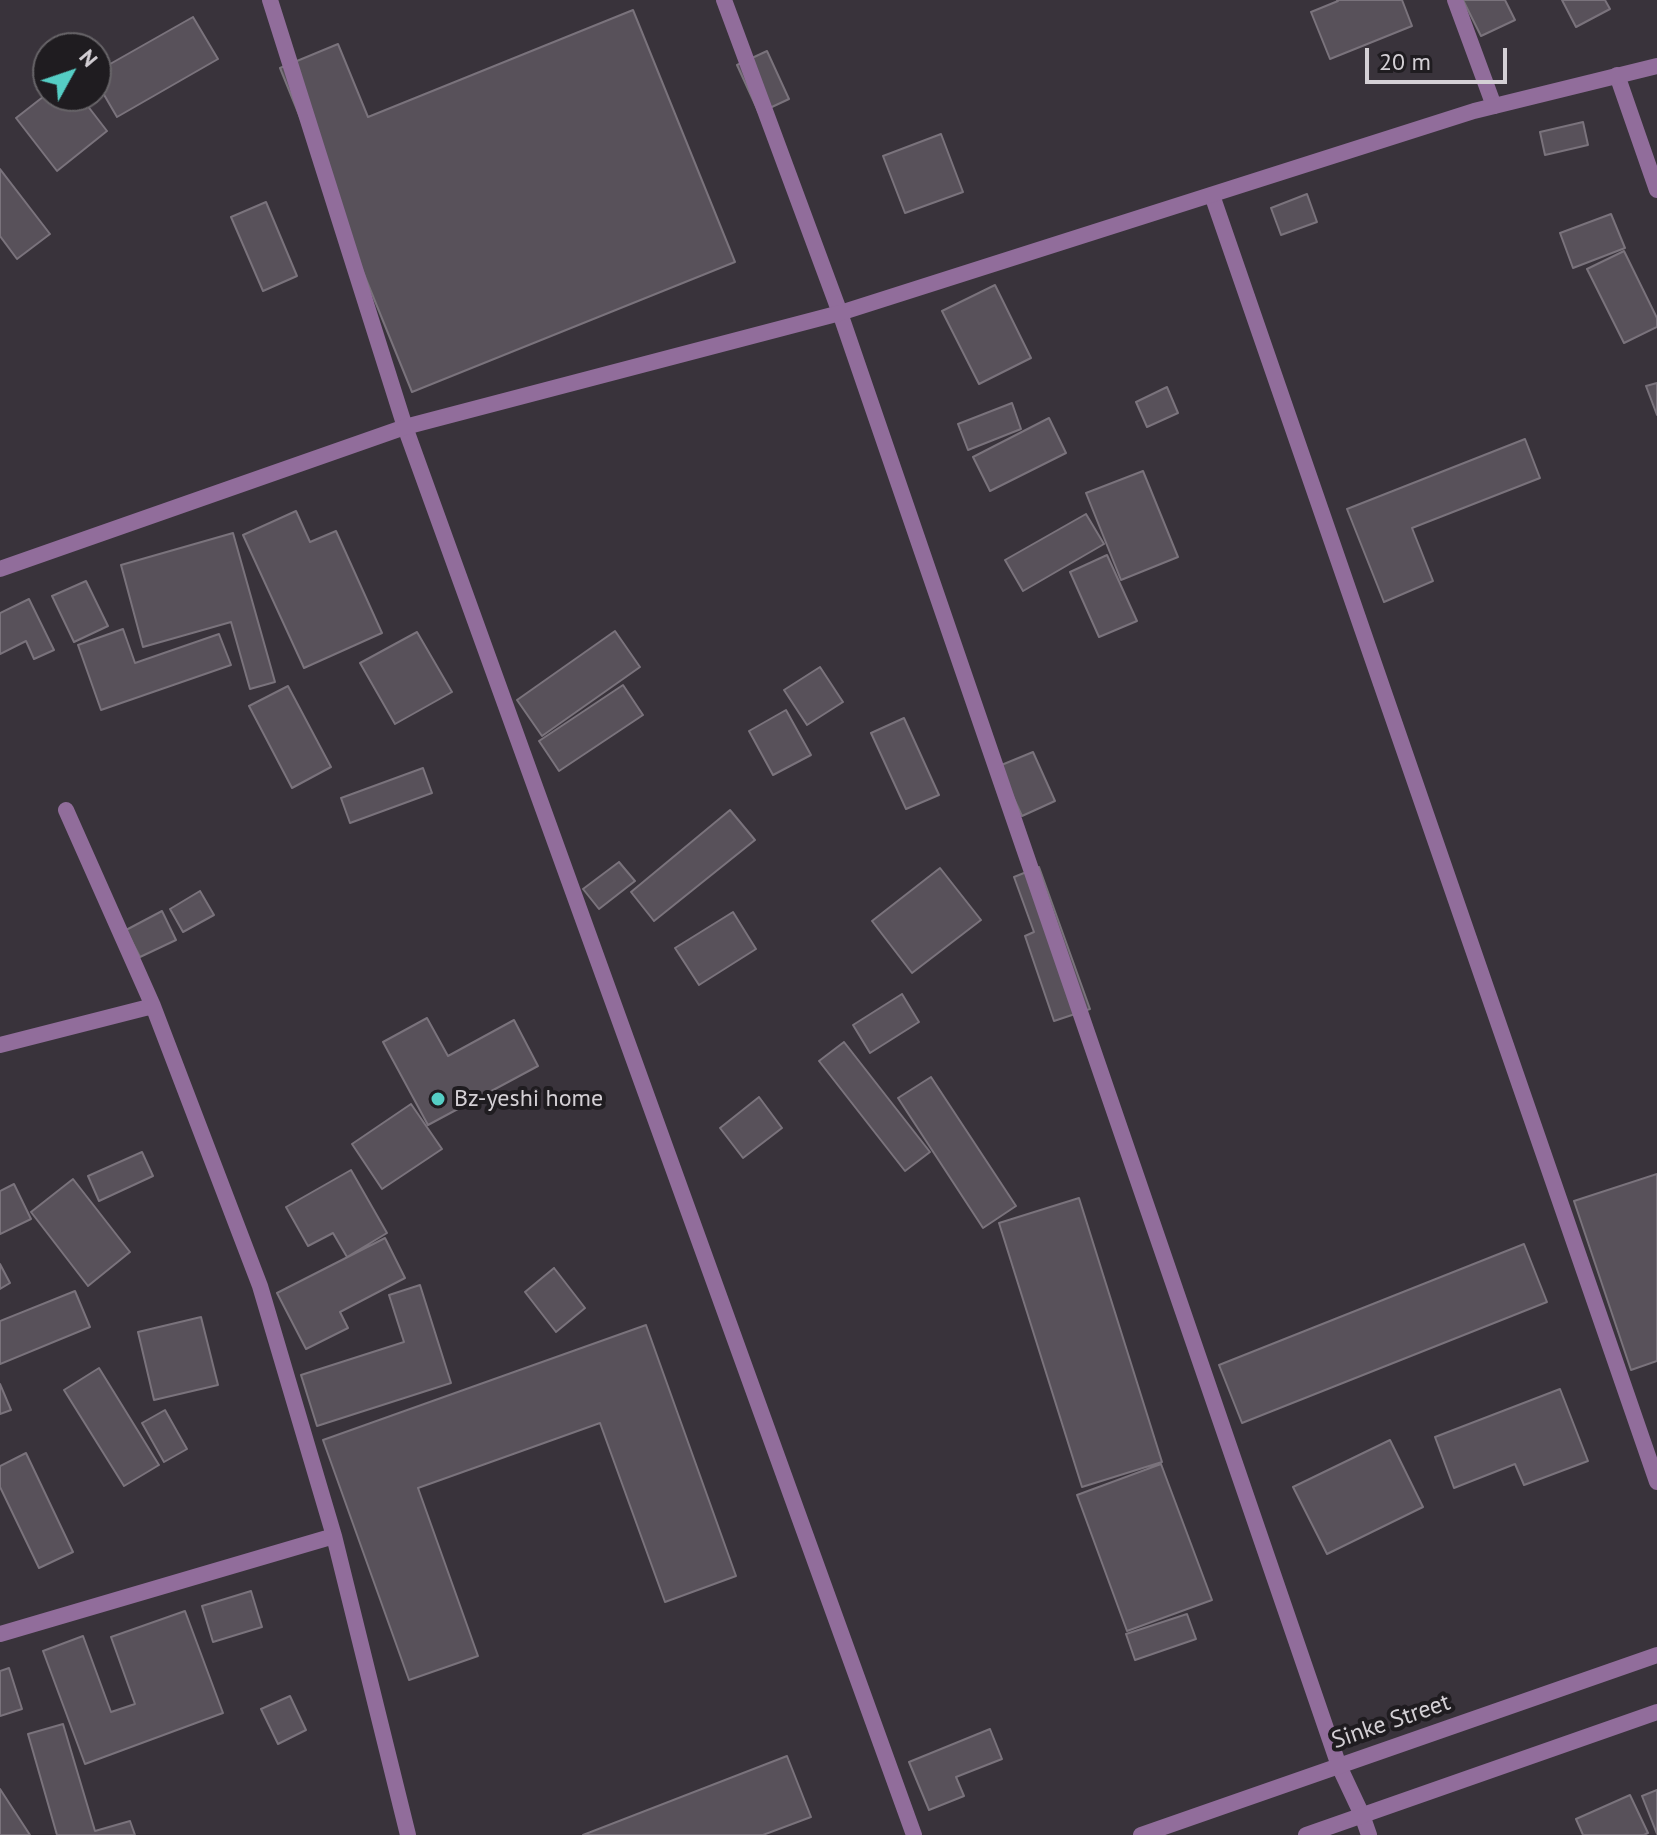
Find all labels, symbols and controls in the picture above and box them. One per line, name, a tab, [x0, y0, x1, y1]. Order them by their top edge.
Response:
north arrow	[32, 32, 112, 112]
scale bar	[1369, 32, 1511, 82]
text: N	[73, 43, 104, 72]
text: 20 m	[1379, 46, 1431, 77]
place label: Bz-yeshi home	[454, 1085, 603, 1113]
marker: Bz-yeshi home	[429, 1090, 447, 1108]
street label: Sinke Street	[1328, 1688, 1454, 1756]

